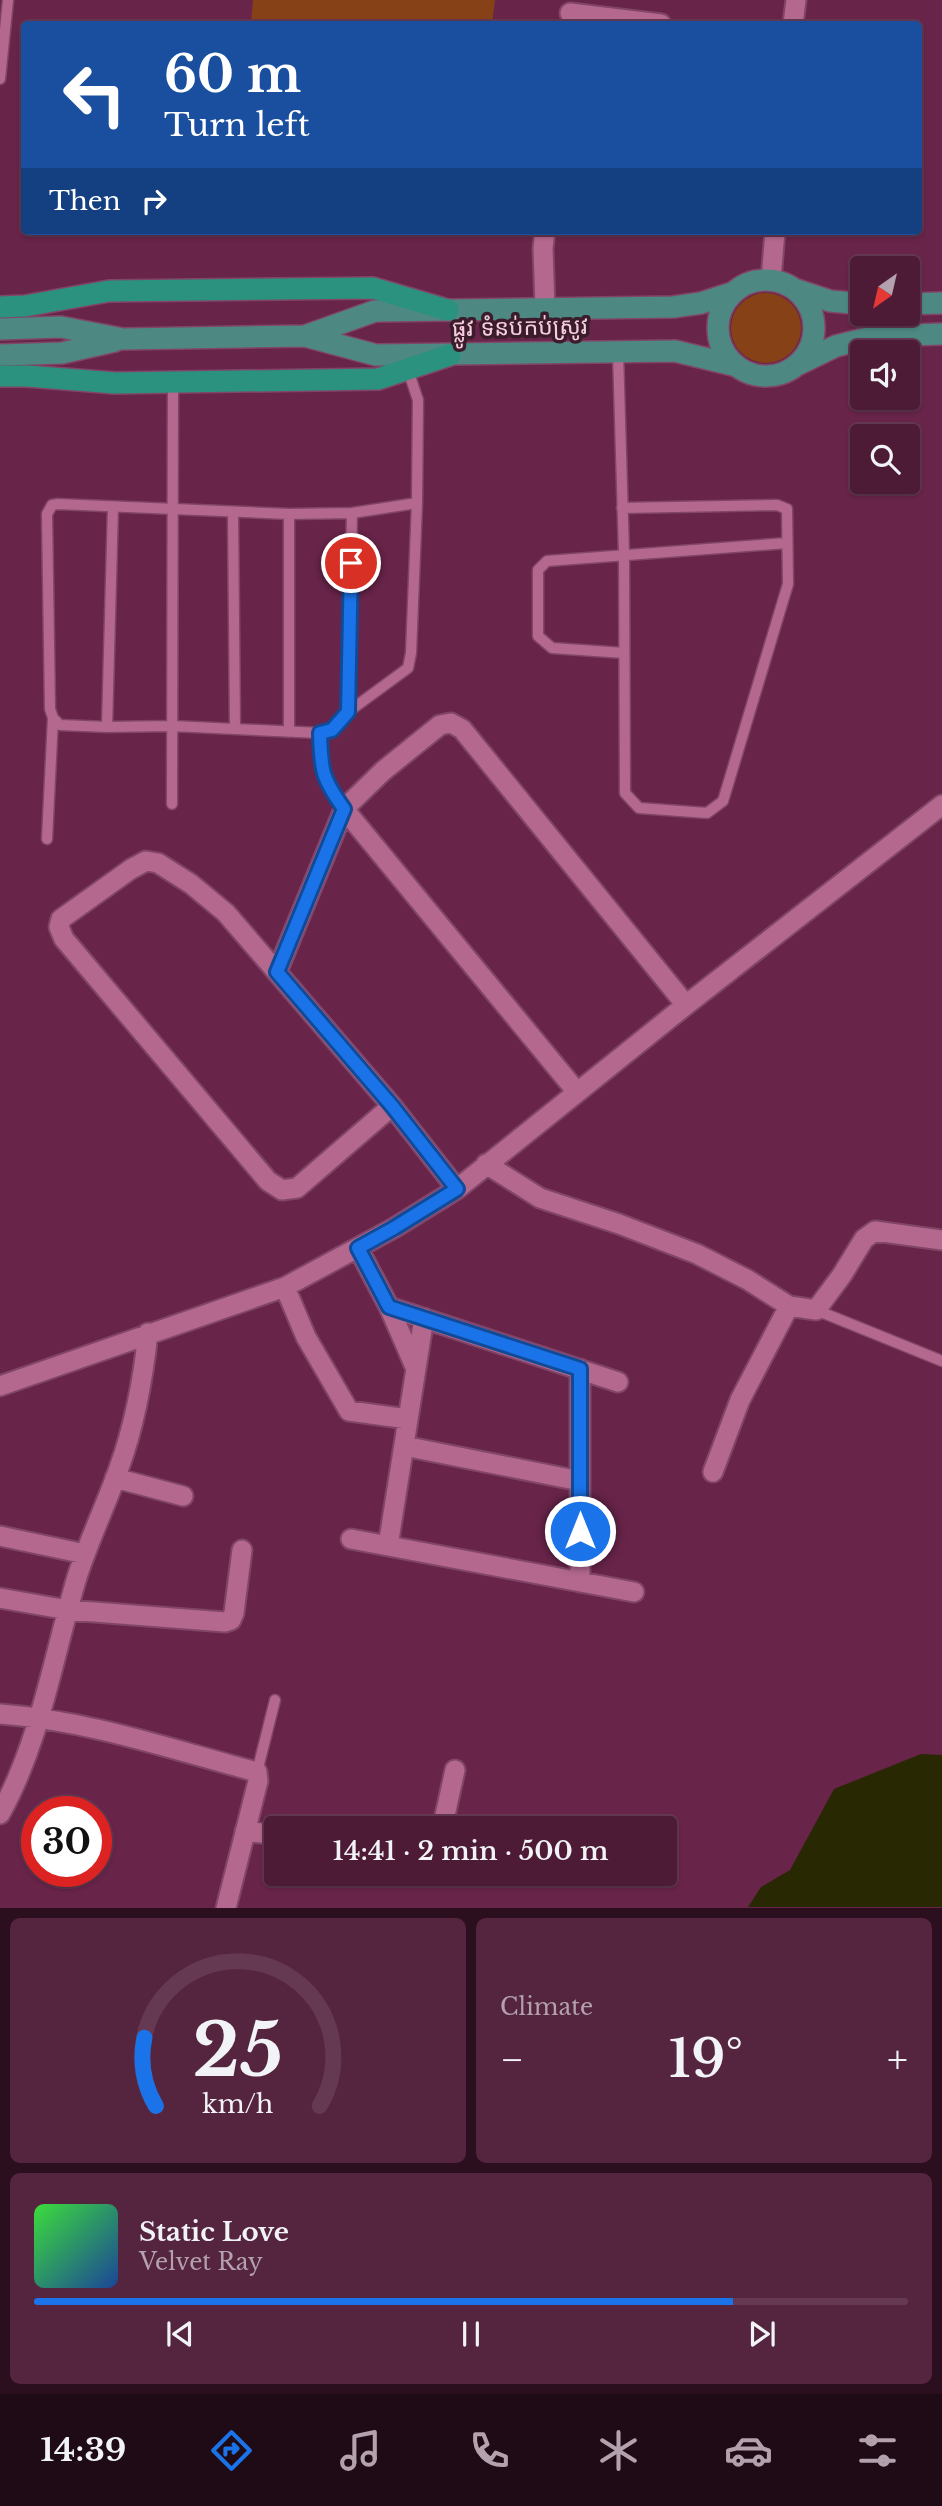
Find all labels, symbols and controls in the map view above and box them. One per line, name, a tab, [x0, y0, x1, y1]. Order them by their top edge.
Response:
text: 60 m	[164, 44, 301, 105]
icon: left	[49, 49, 140, 140]
text: Turn left	[164, 105, 310, 145]
icon: right	[135, 182, 173, 220]
text: Then	[49, 185, 121, 217]
north arrow	[850, 256, 920, 326]
map controls	[850, 256, 920, 494]
street label: ផ្លូវ ទំនប់កប់ស្រូវ	[452, 311, 589, 350]
button: sound	[850, 340, 920, 410]
button: search	[850, 424, 920, 494]
pin	[321, 533, 381, 593]
icon: arrive	[332, 544, 370, 582]
position arrow	[543, 1494, 617, 1568]
speed limit sign: 30	[21, 1796, 112, 1887]
text: 14:41 · 2 min · 500 m	[333, 1835, 608, 1867]
text: Climate	[500, 1993, 593, 2021]
text: 25	[193, 2006, 283, 2097]
text: 19°	[668, 2027, 743, 2091]
text: −	[500, 2036, 524, 2083]
text: +	[887, 2036, 908, 2083]
text: km/h	[203, 2089, 273, 2120]
text: Static Love	[139, 2216, 289, 2248]
text: Velvet Ray	[139, 2248, 263, 2276]
icon: previous	[161, 2315, 199, 2353]
icon: pause	[452, 2315, 490, 2353]
icon: next	[743, 2315, 781, 2353]
icon: directions	[207, 2426, 256, 2475]
icon: music	[336, 2426, 385, 2475]
icon: phone	[465, 2426, 514, 2475]
icon: climate	[594, 2426, 643, 2475]
icon: car	[724, 2426, 773, 2475]
icon: filters	[853, 2426, 902, 2475]
text: 14:39	[40, 2430, 126, 2470]

